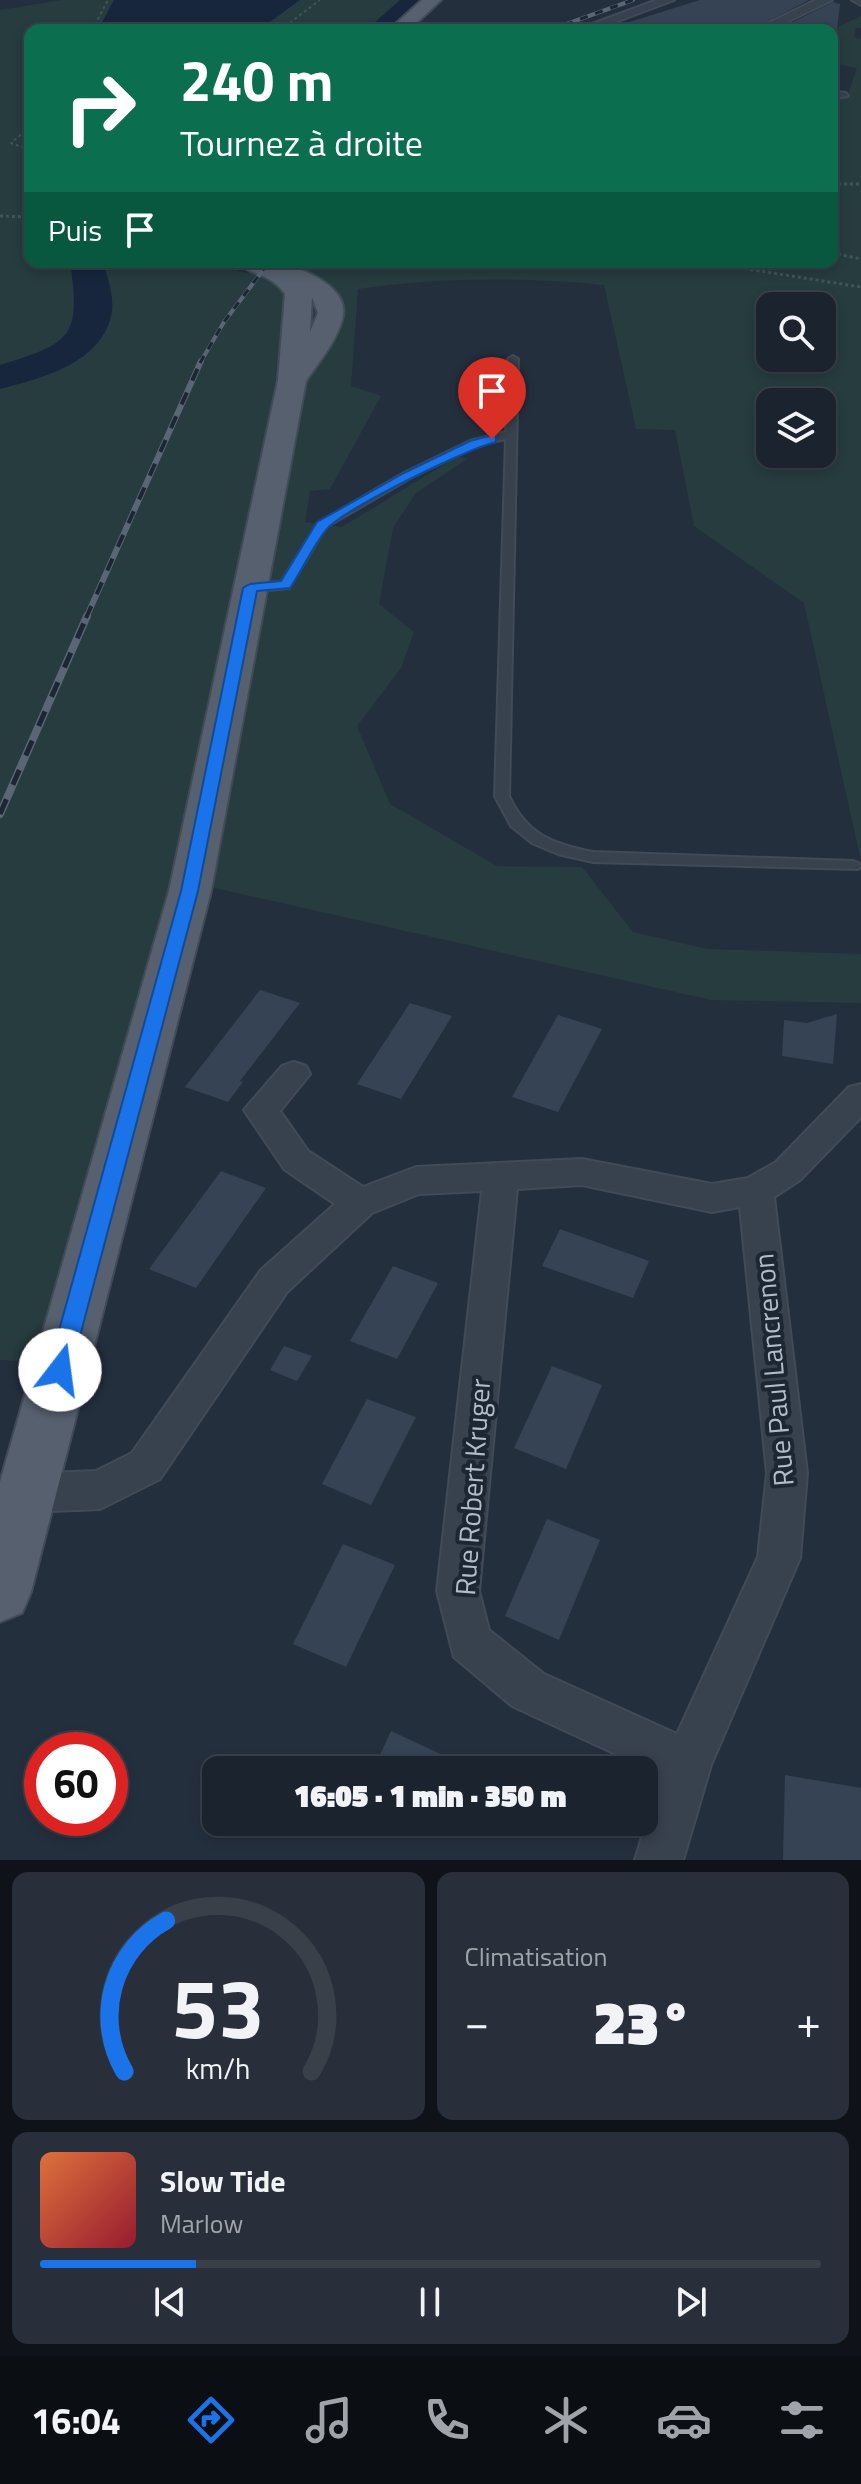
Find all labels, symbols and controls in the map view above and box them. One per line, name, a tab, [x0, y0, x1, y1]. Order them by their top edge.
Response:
text: 240 m	[180, 38, 333, 123]
icon: right	[48, 56, 152, 160]
text: Tournez à droite	[180, 115, 423, 170]
text: Puis	[48, 207, 102, 253]
icon: arrive	[118, 208, 162, 252]
map controls	[756, 292, 836, 468]
button: search	[756, 292, 836, 372]
pin	[458, 357, 526, 439]
icon: arrive	[470, 369, 514, 413]
button: layers	[756, 388, 836, 468]
street label: Rue Paul Lancrenon	[741, 1252, 805, 1488]
position arrow	[18, 1328, 102, 1412]
street label: Rue Robert Kruger	[443, 1377, 501, 1597]
speed limit sign: 60	[24, 1732, 128, 1836]
text: 16:05 · 1 min · 350 m	[294, 1773, 566, 1819]
text: Climatisation	[465, 1937, 608, 1976]
text: 53	[172, 1944, 265, 2070]
text: 23°	[593, 1976, 692, 2067]
text: −	[465, 1988, 489, 2055]
text: +	[796, 1988, 821, 2055]
text: km/h	[186, 2047, 251, 2090]
text: Slow Tide	[160, 2158, 285, 2204]
text: Marlow	[160, 2204, 243, 2243]
icon: previous	[148, 2280, 192, 2324]
icon: pause	[408, 2280, 452, 2324]
icon: next	[669, 2280, 713, 2324]
icon: directions	[183, 2392, 239, 2448]
icon: music	[301, 2392, 357, 2448]
icon: phone	[419, 2392, 475, 2448]
icon: climate	[538, 2392, 594, 2448]
icon: car	[656, 2392, 712, 2448]
icon: filters	[774, 2392, 830, 2448]
text: 16:04	[31, 2393, 121, 2448]

